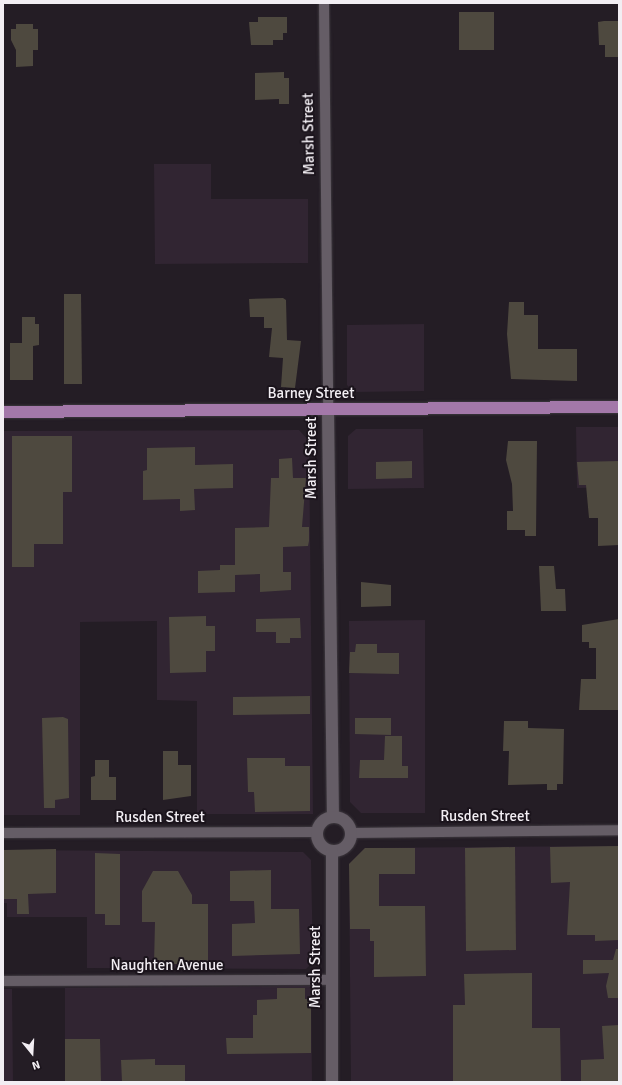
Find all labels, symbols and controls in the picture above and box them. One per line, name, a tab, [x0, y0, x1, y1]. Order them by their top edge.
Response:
street label: Marsh Street	[299, 93, 319, 175]
street label: Barney Street	[267, 385, 355, 403]
street label: Marsh Street	[303, 417, 321, 499]
street label: Rusden Street	[440, 808, 530, 826]
street label: Rusden Street	[115, 809, 205, 827]
street label: Marsh Street	[307, 926, 325, 1008]
street label: Naughten Avenue	[110, 957, 224, 975]
north arrow	[12, 1033, 52, 1073]
text: N	[30, 1058, 42, 1072]

